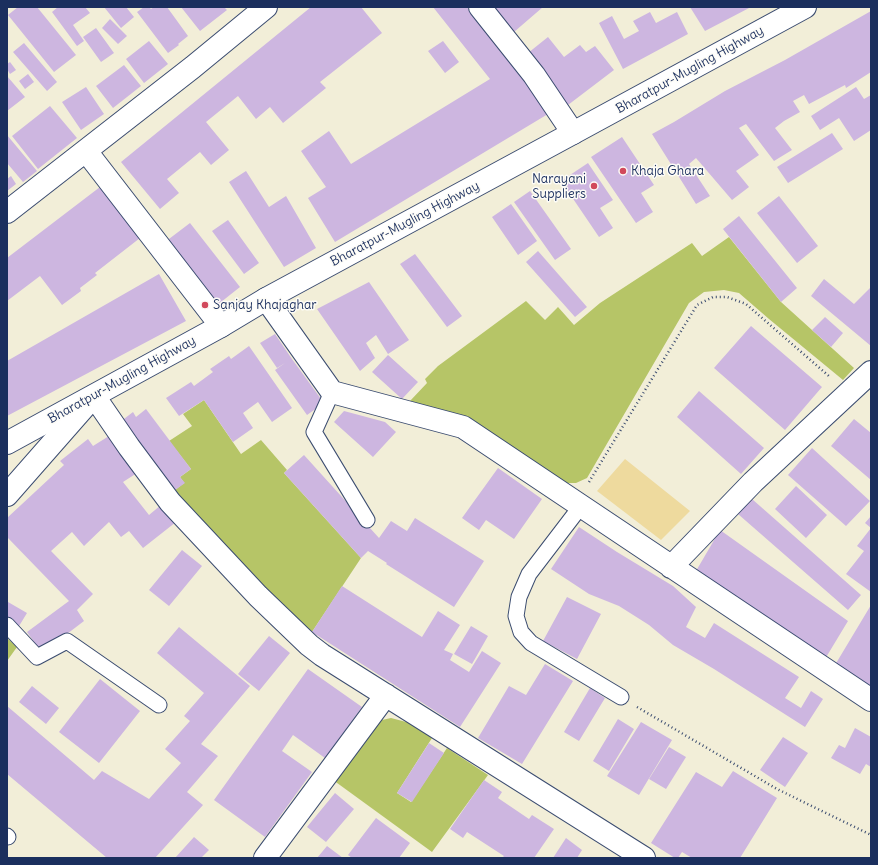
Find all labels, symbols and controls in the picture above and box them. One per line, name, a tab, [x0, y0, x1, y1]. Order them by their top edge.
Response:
street label: Bharatpur-Mugling Highway	[613, 23, 767, 117]
place label: Khaja Ghara	[631, 163, 704, 179]
marker: Khaja Ghara	[618, 166, 628, 176]
place label: Narayani Suppliers	[532, 171, 586, 202]
street label: Bharatpur-Mugling Highway	[328, 178, 482, 270]
marker: Narayani Suppliers	[589, 181, 599, 191]
place label: Sanjay Khajaghar	[213, 297, 317, 313]
marker: Sanjay Khajaghar	[200, 300, 210, 310]
street label: Bharatpur-Mugling Highway	[45, 333, 199, 427]

